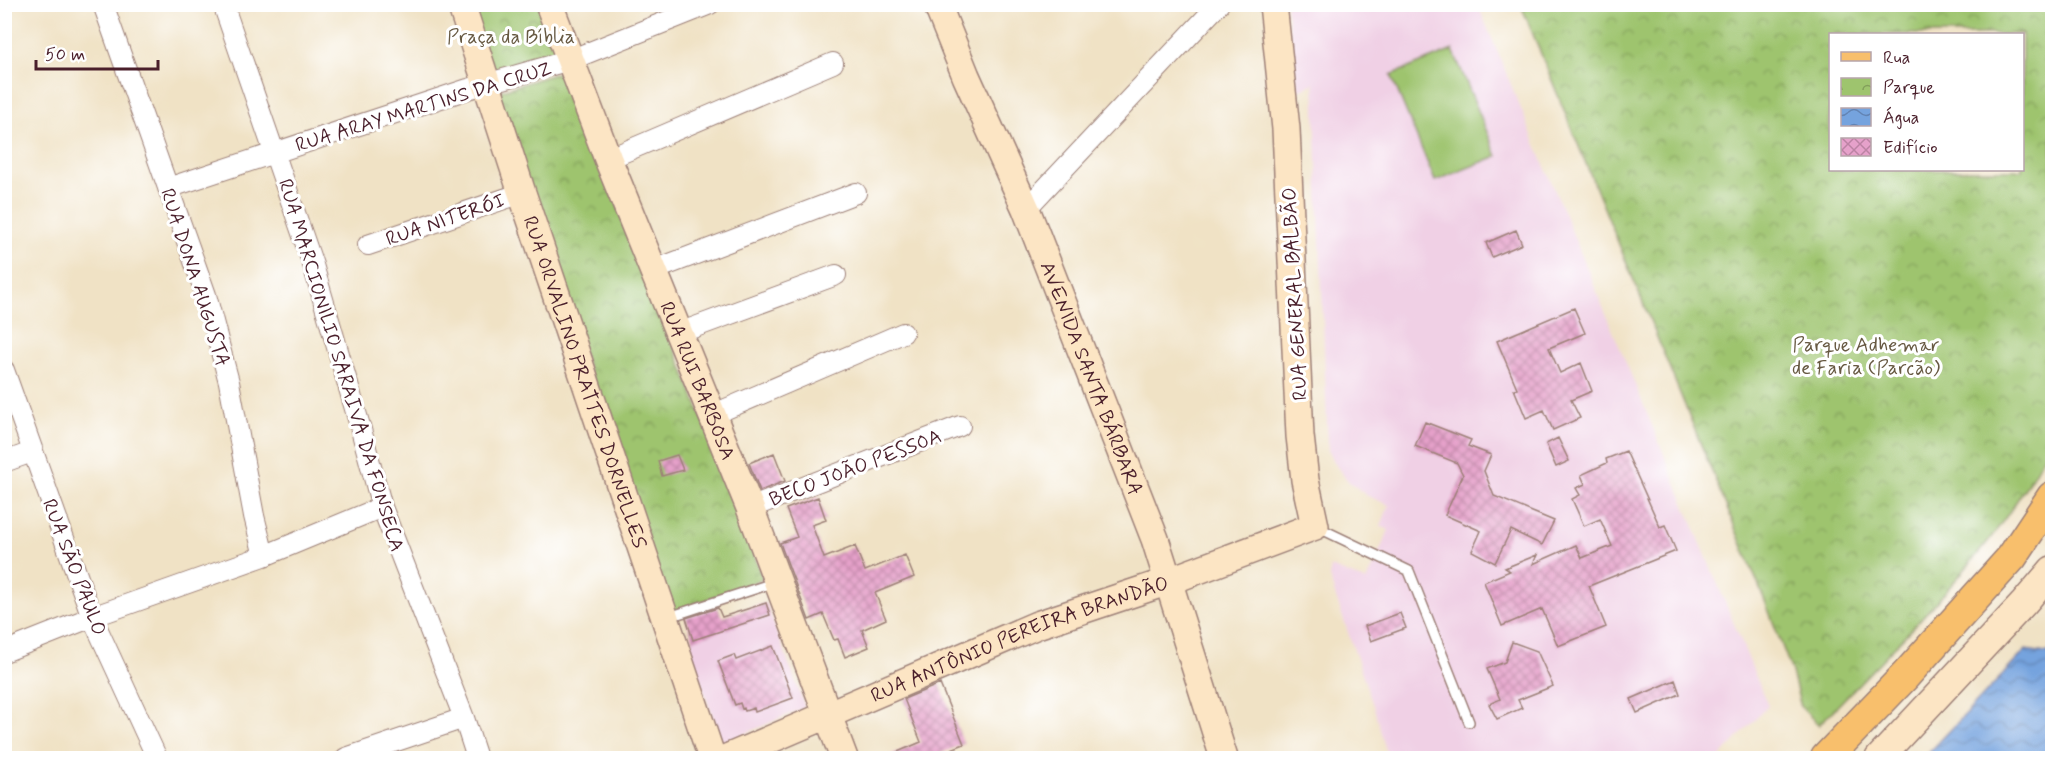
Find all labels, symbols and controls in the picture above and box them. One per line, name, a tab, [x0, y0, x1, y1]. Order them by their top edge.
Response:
park label: Praça da Bíblia	[447, 24, 575, 51]
scale bar	[36, 33, 158, 71]
legend	[1829, 33, 2024, 171]
text: 50 m	[45, 43, 85, 67]
text: Rua	[1883, 46, 1910, 70]
street label: RUA ARAY MARTINS DA CRUZ	[292, 55, 555, 159]
text: Parque	[1883, 76, 1935, 100]
text: Água	[1883, 106, 1919, 130]
text: Edifício	[1883, 136, 1938, 160]
street label: RUA MARCIONILIO SARAIVA DA FONSECA	[271, 176, 410, 555]
street label: RUA DONA AUGUSTA	[153, 185, 236, 370]
street label: RUA NITERÓI	[382, 187, 509, 253]
street label: RUA GENERAL BALBÃO	[1276, 187, 1315, 401]
street label: RUA ORVALINO PRATTES DORNELLES	[516, 213, 653, 552]
street label: AVENIDA SANTA BÁRBARA	[1033, 258, 1149, 499]
street label: RUA RUI BARBOSA	[652, 298, 741, 464]
park label: Parque Adhemar de Faria (Parcão)	[1792, 332, 1940, 382]
street label: BECO JOÃO PESSOA	[765, 423, 946, 514]
street label: RUA SÃO PAULO	[35, 495, 112, 640]
street label: RUA ANTÔNIO PEREIRA BRANDÃO	[867, 570, 1172, 710]

